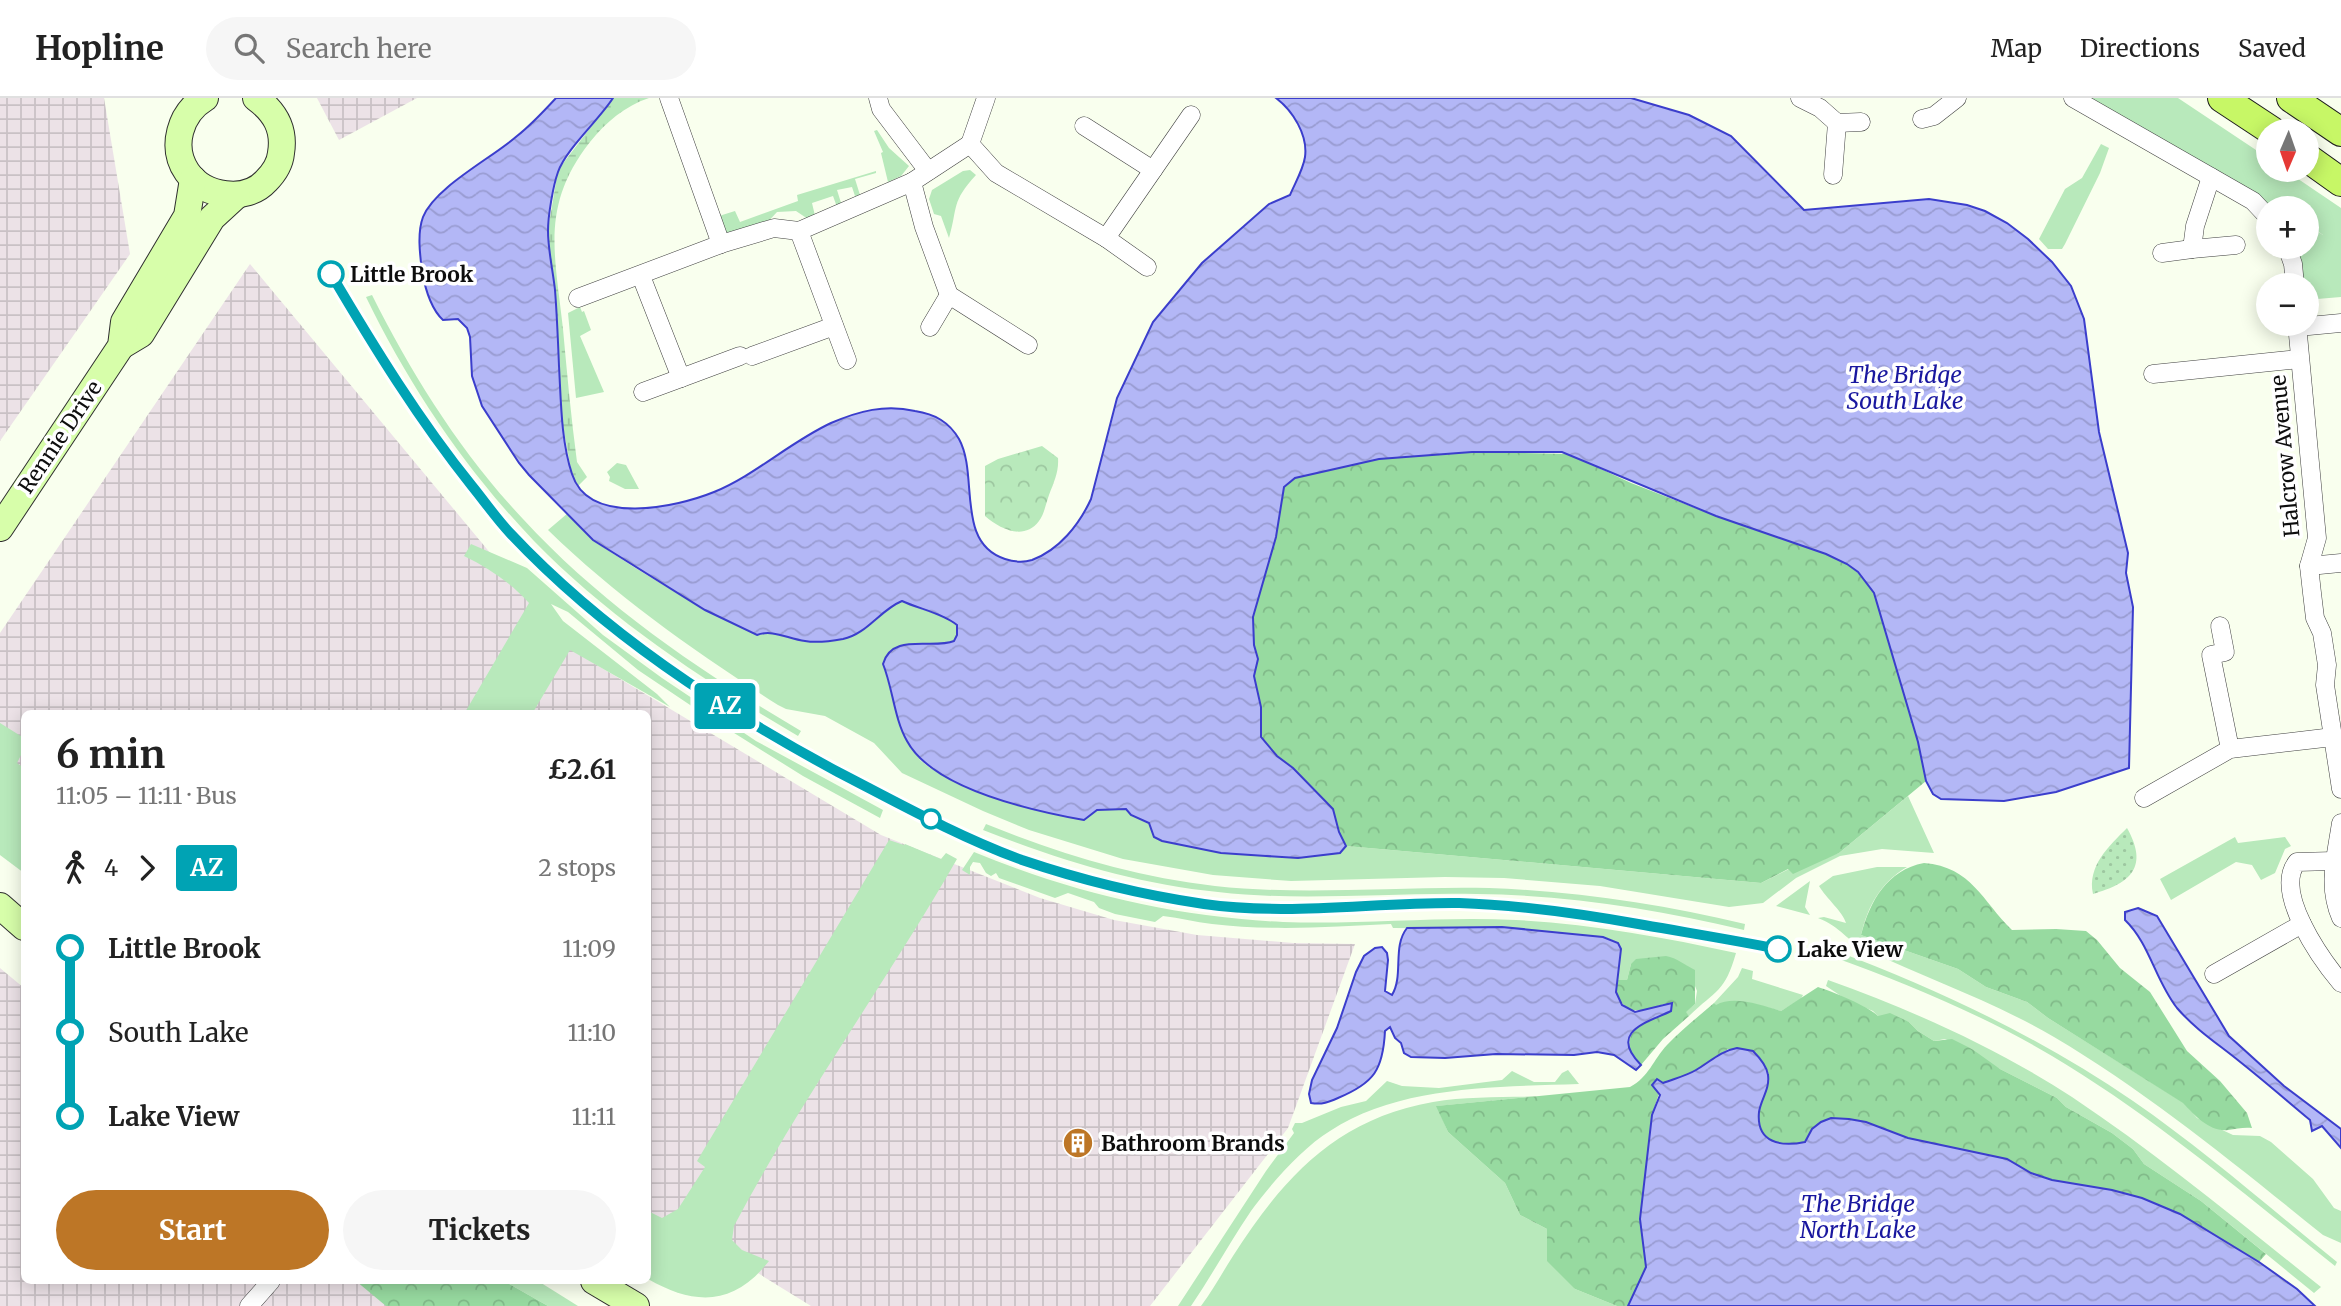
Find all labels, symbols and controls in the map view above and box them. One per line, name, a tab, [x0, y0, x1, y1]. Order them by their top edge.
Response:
search box	[206, 17, 696, 80]
text: Hopline	[35, 28, 164, 69]
icon: search	[230, 29, 268, 67]
text: Search here	[286, 32, 432, 65]
text: Map	[1991, 33, 2042, 64]
text: Directions	[2080, 33, 2200, 64]
text: Saved	[2238, 33, 2306, 64]
north arrow	[2256, 119, 2319, 182]
map controls	[2256, 119, 2319, 336]
button: +	[2256, 196, 2319, 259]
marker: Little Brook	[318, 261, 344, 287]
place label: Little Brook	[350, 261, 474, 288]
button: −	[2256, 273, 2319, 336]
water label: The Bridge South Lake	[1847, 360, 1963, 415]
street label: Halcrow Avenue	[2264, 374, 2306, 538]
street label: Rennie Drive	[12, 375, 108, 499]
line badge: AZ	[694, 683, 756, 729]
text: AZ	[708, 690, 742, 721]
text: 6 min	[56, 731, 165, 778]
text: £2.61	[548, 753, 616, 786]
text: 11:05 – 11:11 · Bus	[56, 781, 237, 810]
unlabelled marker	[921, 809, 941, 829]
icon: walk	[56, 849, 94, 887]
icon: forward	[128, 849, 166, 887]
text: AZ	[190, 852, 223, 883]
text: 4	[104, 853, 118, 882]
text: 2 stops	[538, 853, 616, 882]
text: Little Brook	[108, 932, 261, 965]
text: 11:09	[562, 934, 616, 963]
marker: Lake View	[1765, 936, 1791, 962]
place label: Lake View	[1797, 936, 1904, 963]
text: South Lake	[108, 1016, 249, 1049]
text: 11:10	[567, 1018, 616, 1047]
text: Lake View	[108, 1100, 239, 1133]
text: 11:11	[572, 1102, 616, 1131]
building icon: Bathroom Brands	[1061, 1126, 1095, 1160]
place label: Bathroom Brands	[1101, 1130, 1285, 1157]
water label: The Bridge North Lake	[1800, 1189, 1916, 1244]
button: Start	[56, 1190, 329, 1270]
button: Tickets	[343, 1190, 616, 1270]

